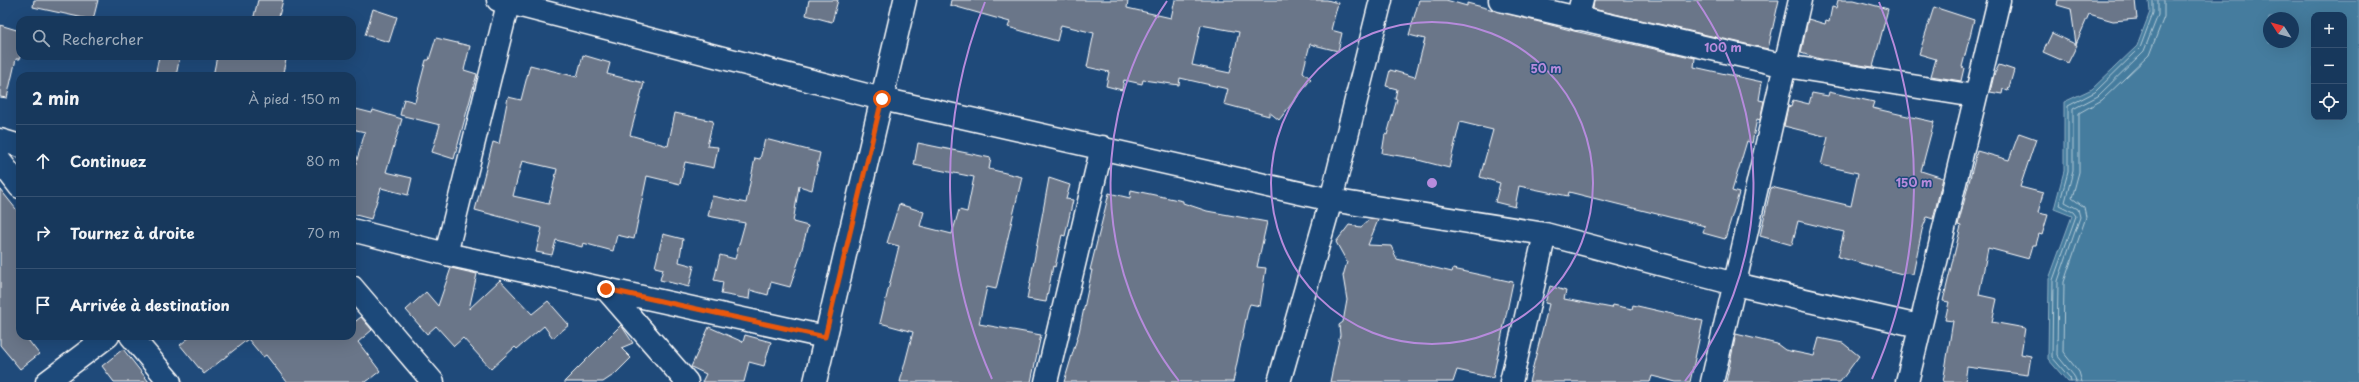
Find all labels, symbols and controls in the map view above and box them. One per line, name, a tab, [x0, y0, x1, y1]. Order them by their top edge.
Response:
north arrow	[2263, 12, 2299, 48]
map controls	[2311, 12, 2347, 120]
button: +	[2311, 12, 2347, 48]
search box	[16, 16, 356, 60]
icon: search	[30, 27, 52, 49]
text: Rechercher	[62, 27, 143, 50]
text: 100 m	[1704, 38, 1742, 56]
button: −	[2311, 48, 2347, 84]
text: 50 m	[1530, 59, 1562, 77]
button: locate	[2311, 84, 2347, 120]
text: 2 min	[32, 85, 79, 111]
text: À pied · 150 m	[249, 89, 340, 108]
route start	[873, 90, 891, 108]
text: Continuez	[70, 149, 146, 172]
icon: ahead	[32, 150, 54, 172]
text: 80 m	[306, 151, 340, 170]
text: 150 m	[1896, 173, 1932, 191]
centre of rings	[1425, 176, 1439, 190]
text: Tournez à droite	[70, 221, 195, 244]
icon: right	[32, 222, 54, 244]
text: 70 m	[307, 223, 340, 242]
route end	[597, 280, 615, 298]
text: Arrivée à destination	[70, 293, 230, 316]
icon: arrive	[32, 294, 54, 316]

